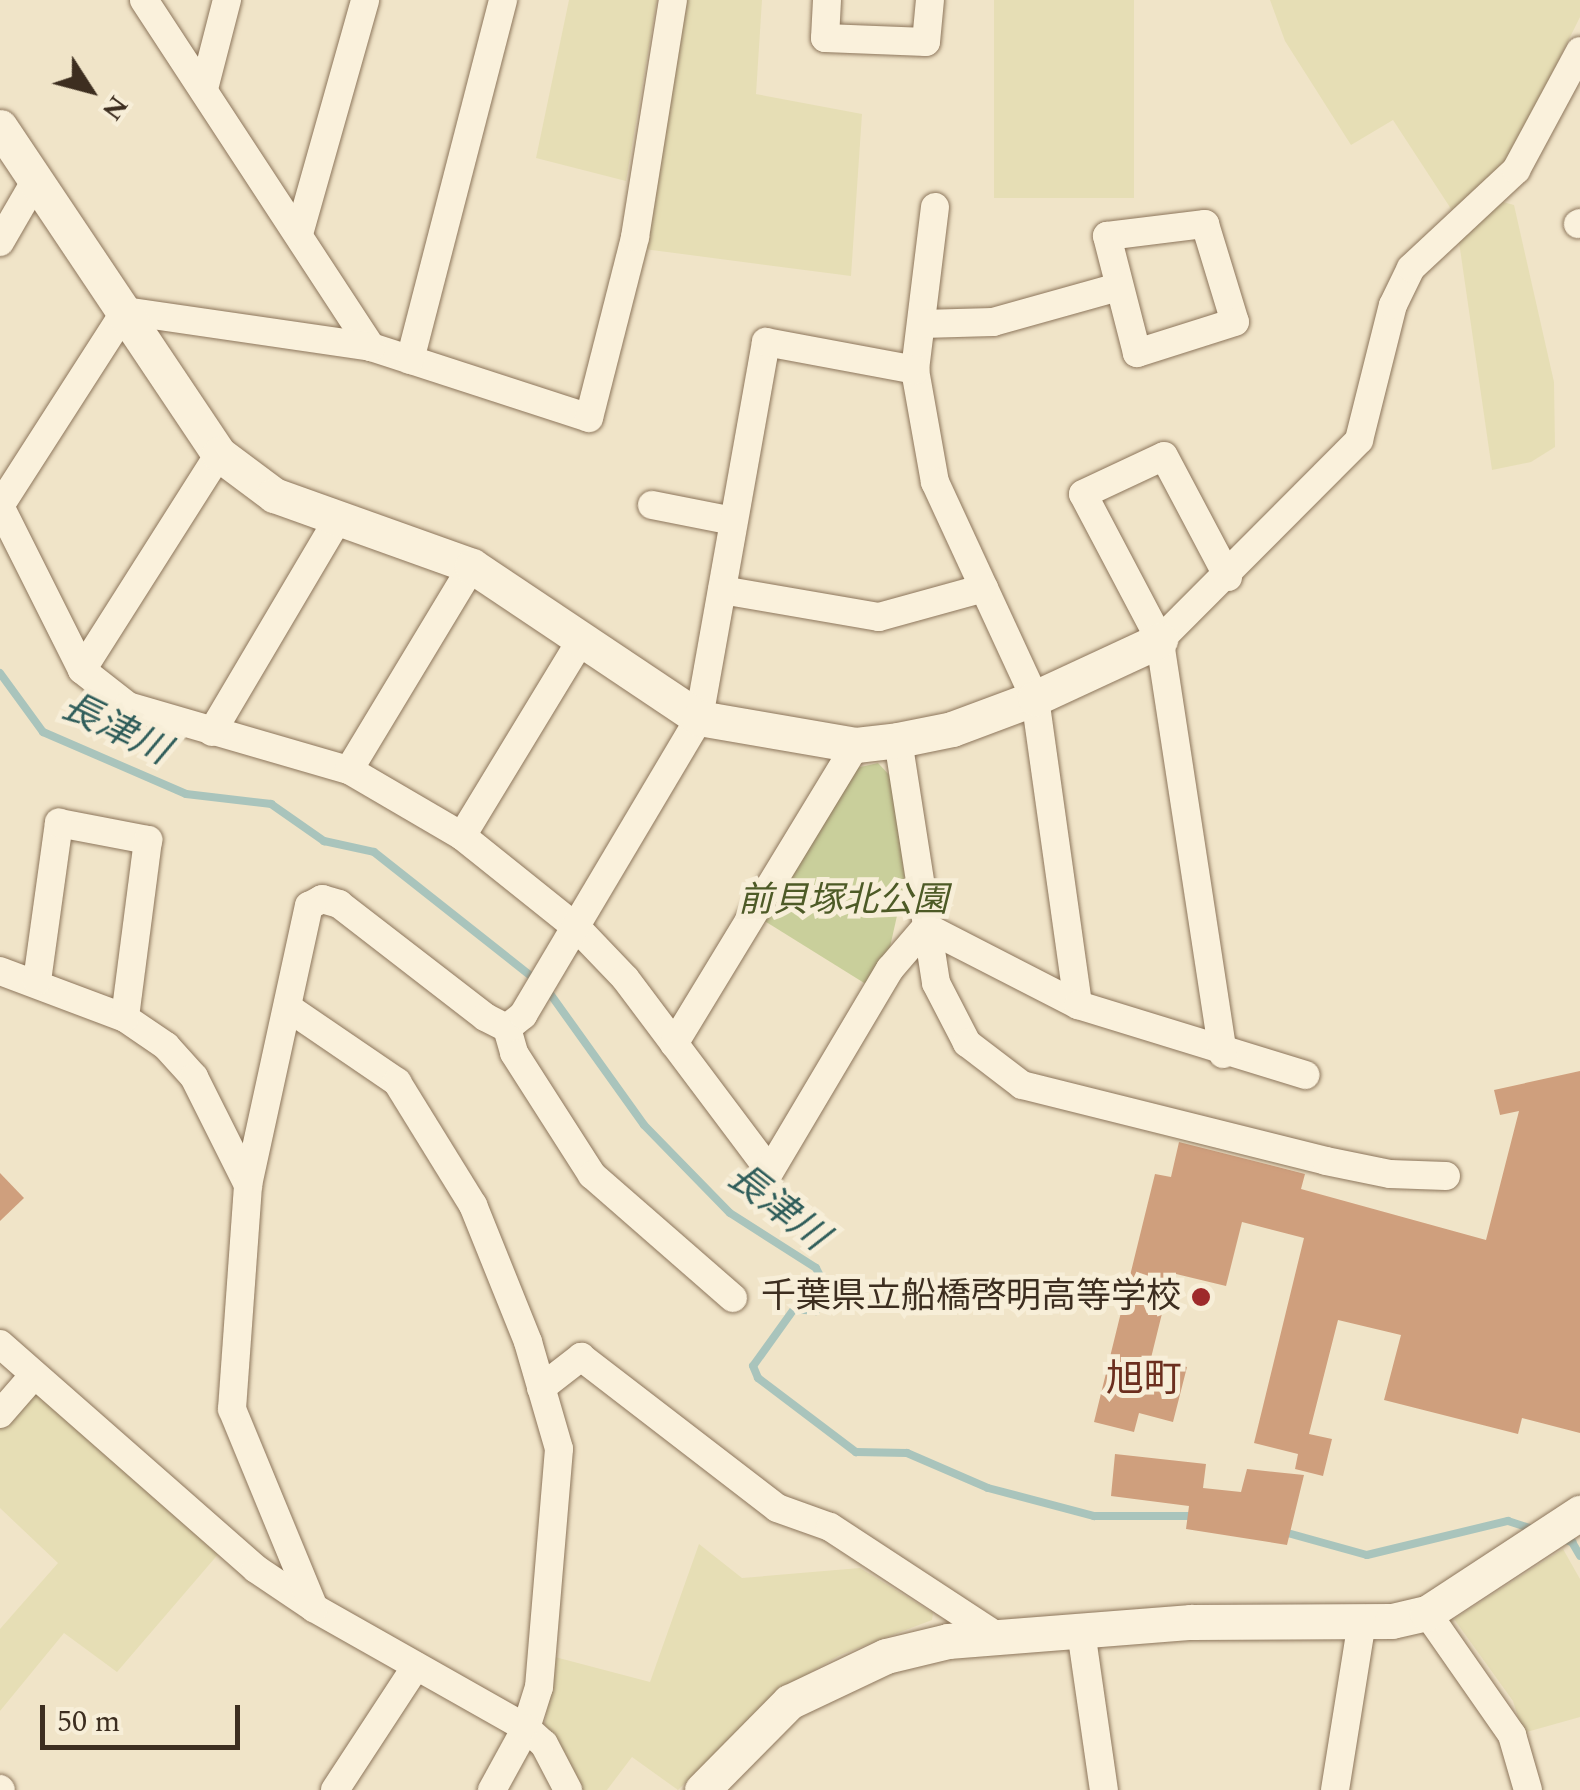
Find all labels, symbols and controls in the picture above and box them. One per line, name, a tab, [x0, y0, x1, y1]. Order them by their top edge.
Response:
north arrow	[40, 40, 140, 140]
text: N	[91, 86, 139, 130]
water label: 長津川	[54, 685, 176, 775]
park label: 前貝塚北公園	[738, 880, 948, 922]
water label: 長津川	[718, 1155, 836, 1261]
place label: 千葉県立船橋啓明高等学校	[761, 1276, 1181, 1318]
marker: 千葉県立船橋啓明高等学校	[1190, 1286, 1212, 1308]
district label: 旭町	[1106, 1358, 1182, 1404]
scale bar	[45, 1685, 245, 1747]
text: 50 m	[57, 1699, 120, 1745]

